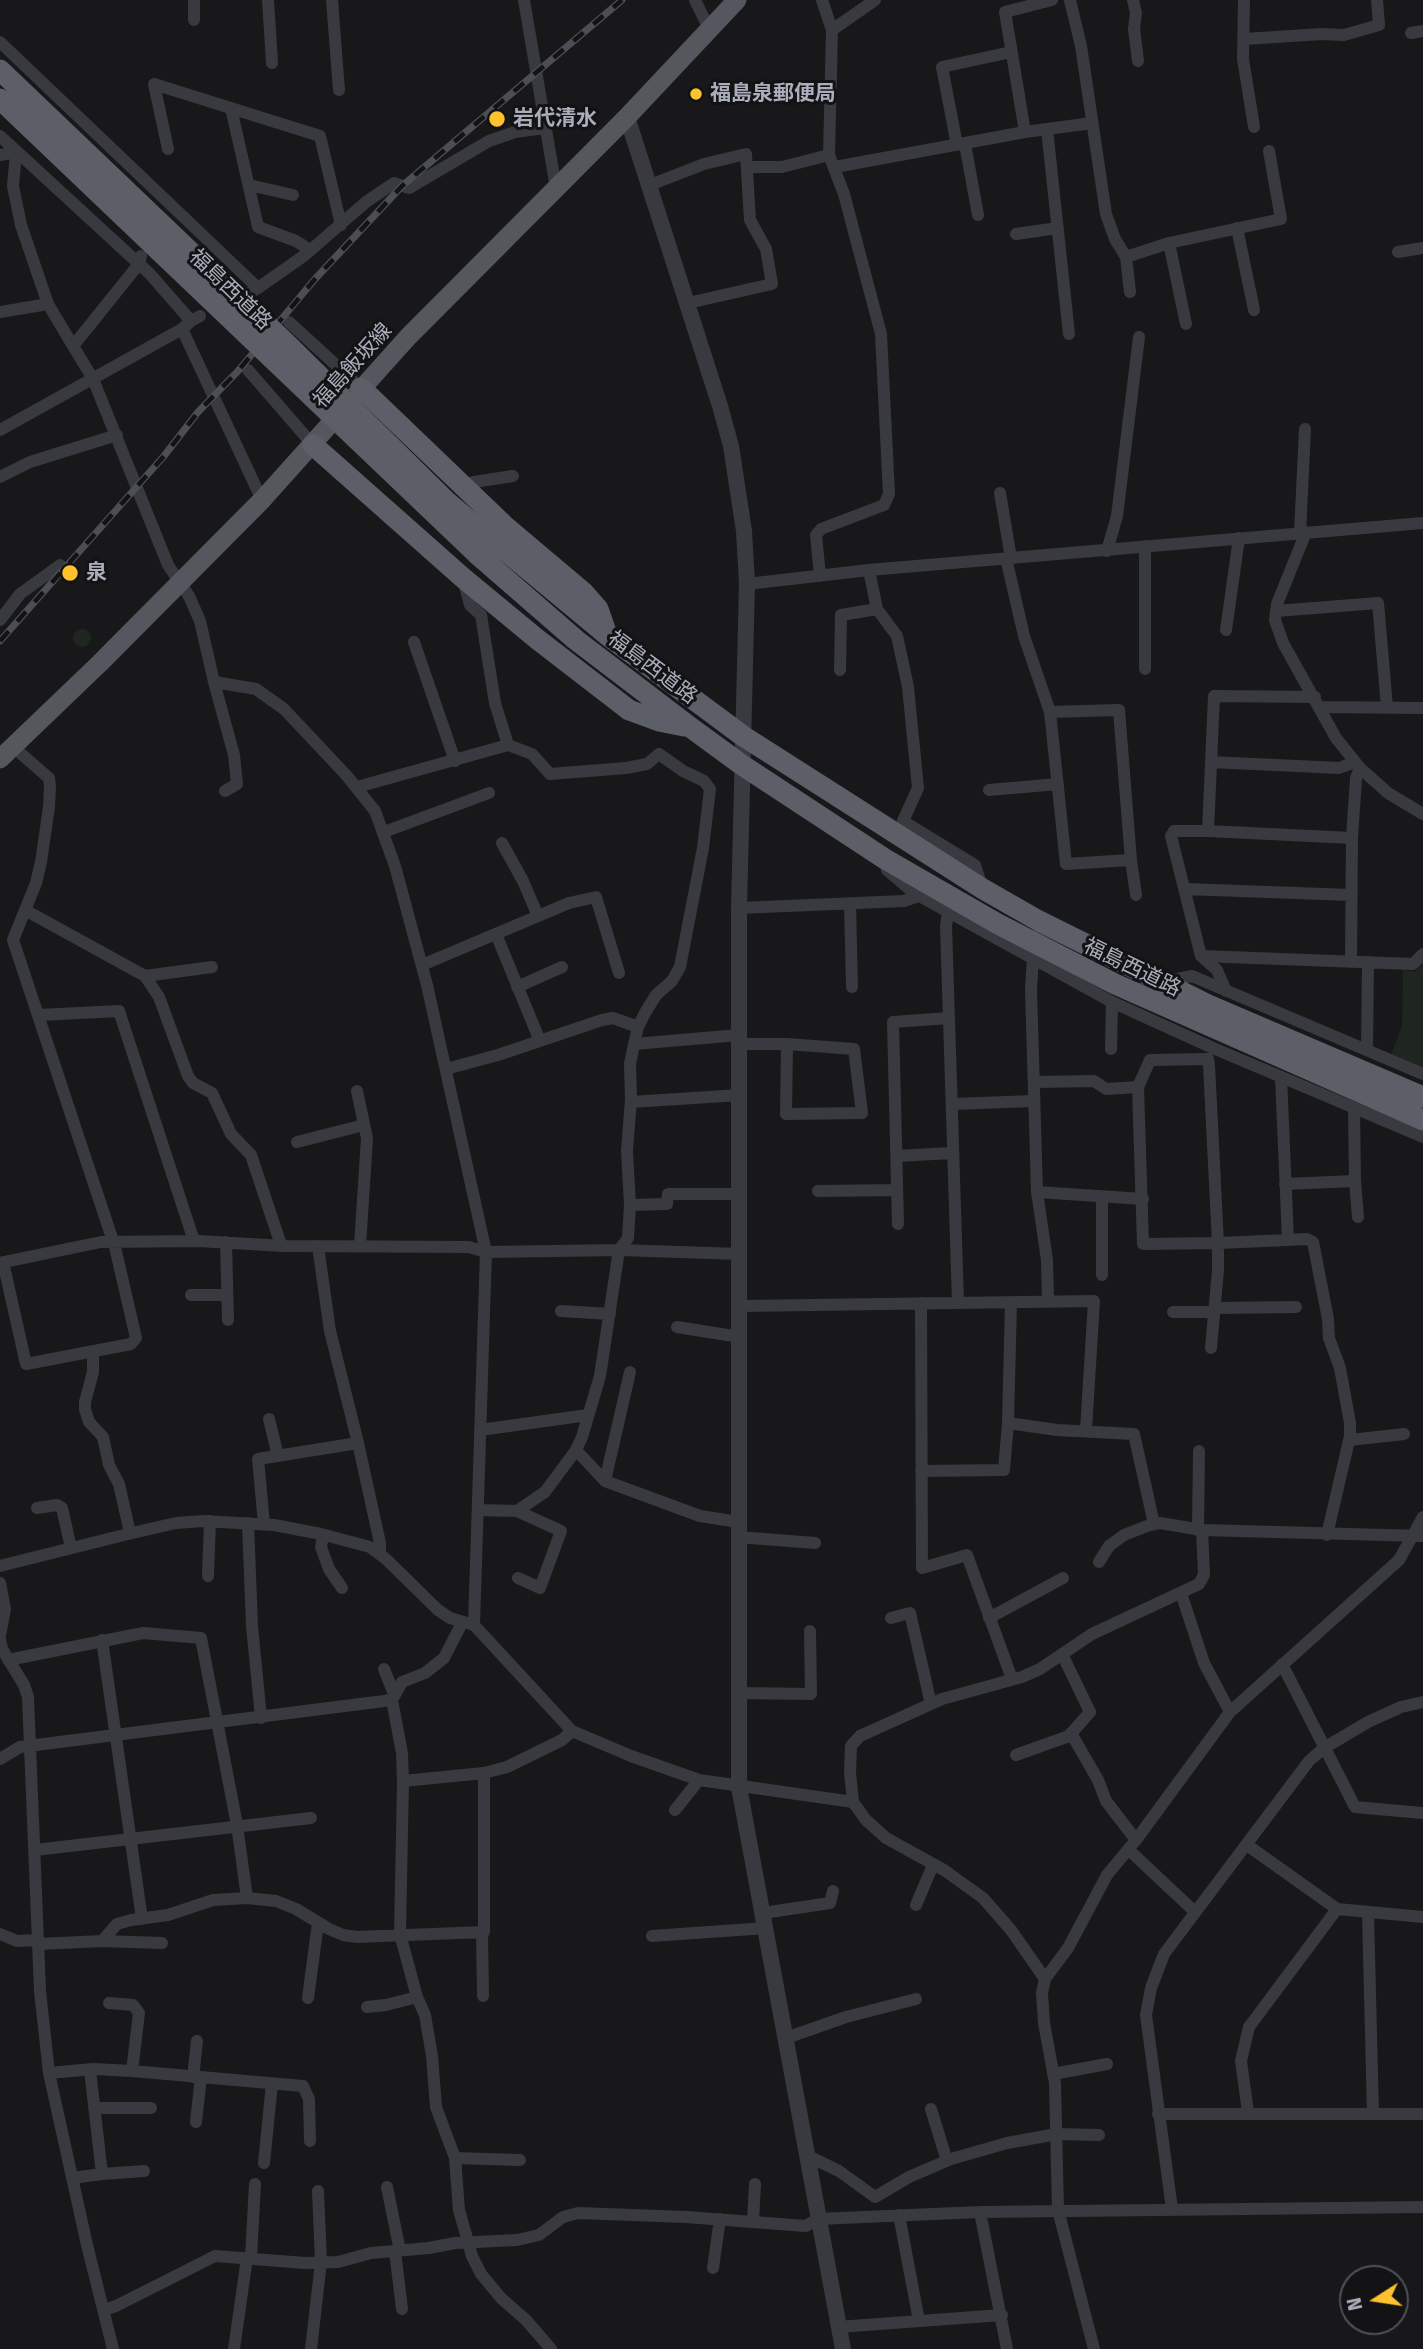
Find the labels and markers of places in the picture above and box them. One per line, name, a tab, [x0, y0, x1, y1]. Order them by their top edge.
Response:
place label: 福島泉郵便局	[710, 81, 836, 107]
marker: 福島泉郵便局	[688, 86, 704, 102]
place label: 岩代清水	[513, 106, 597, 132]
marker: 岩代清水	[487, 109, 507, 129]
place label: 泉	[86, 560, 107, 586]
marker: 泉	[60, 563, 80, 583]

